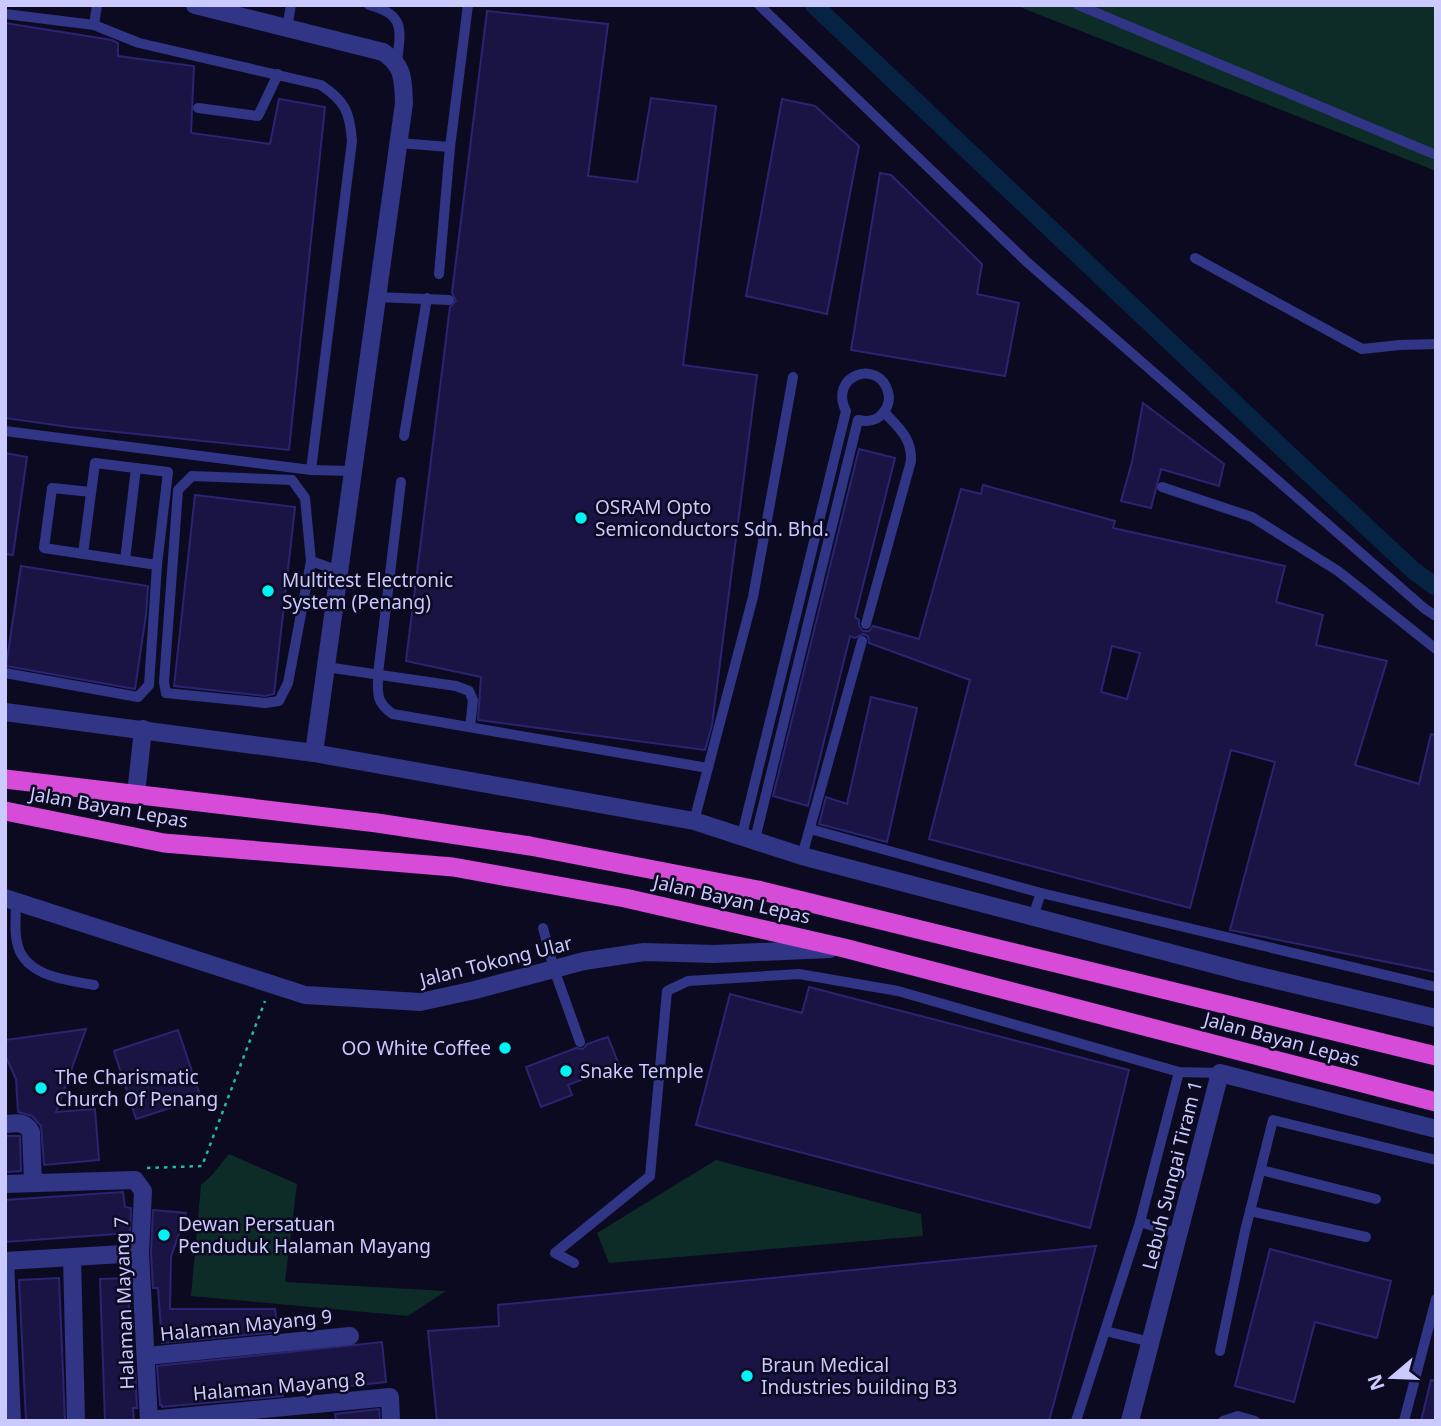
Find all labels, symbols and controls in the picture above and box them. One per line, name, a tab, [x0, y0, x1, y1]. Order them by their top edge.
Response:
place label: OSRAM Opto Semiconductors Sdn. Bhd.	[595, 494, 829, 542]
marker: OSRAM Opto Semiconductors Sdn. Bhd.	[573, 510, 589, 526]
place label: Multitest Electronic System (Penang)	[282, 567, 453, 615]
marker: Multitest Electronic System (Penang)	[260, 583, 276, 599]
street label: Jalan Bayan Lepas	[26, 780, 190, 834]
street label: Jalan Bayan Lepas	[649, 868, 813, 930]
street label: Jalan Tokong Ular	[415, 929, 575, 993]
street label: Jalan Bayan Lepas	[1199, 1005, 1363, 1072]
place label: OO White Coffee	[342, 1035, 491, 1061]
marker: OO White Coffee	[497, 1040, 513, 1056]
place label: Snake Temple	[580, 1058, 704, 1084]
marker: Snake Temple	[558, 1063, 574, 1079]
place label: The Charismatic Church Of Penang	[55, 1064, 218, 1112]
street label: Lebuh Sungai Tiram 1	[1136, 1078, 1208, 1272]
marker: The Charismatic Church Of Penang	[33, 1080, 49, 1096]
place label: Dewan Persatuan Penduduk Halaman Mayang	[178, 1211, 431, 1259]
street label: Halaman Mayang 7	[108, 1216, 140, 1390]
marker: Dewan Persatuan Penduduk Halaman Mayang	[156, 1227, 172, 1243]
street label: Halaman Mayang 9	[159, 1303, 333, 1347]
north arrow	[1357, 1342, 1427, 1412]
place label: Braun Medical Industries building B3	[761, 1352, 957, 1400]
street label: Halaman Mayang 8	[192, 1366, 366, 1406]
marker: Braun Medical Industries building B3	[739, 1368, 755, 1384]
text: N	[1361, 1371, 1391, 1394]

